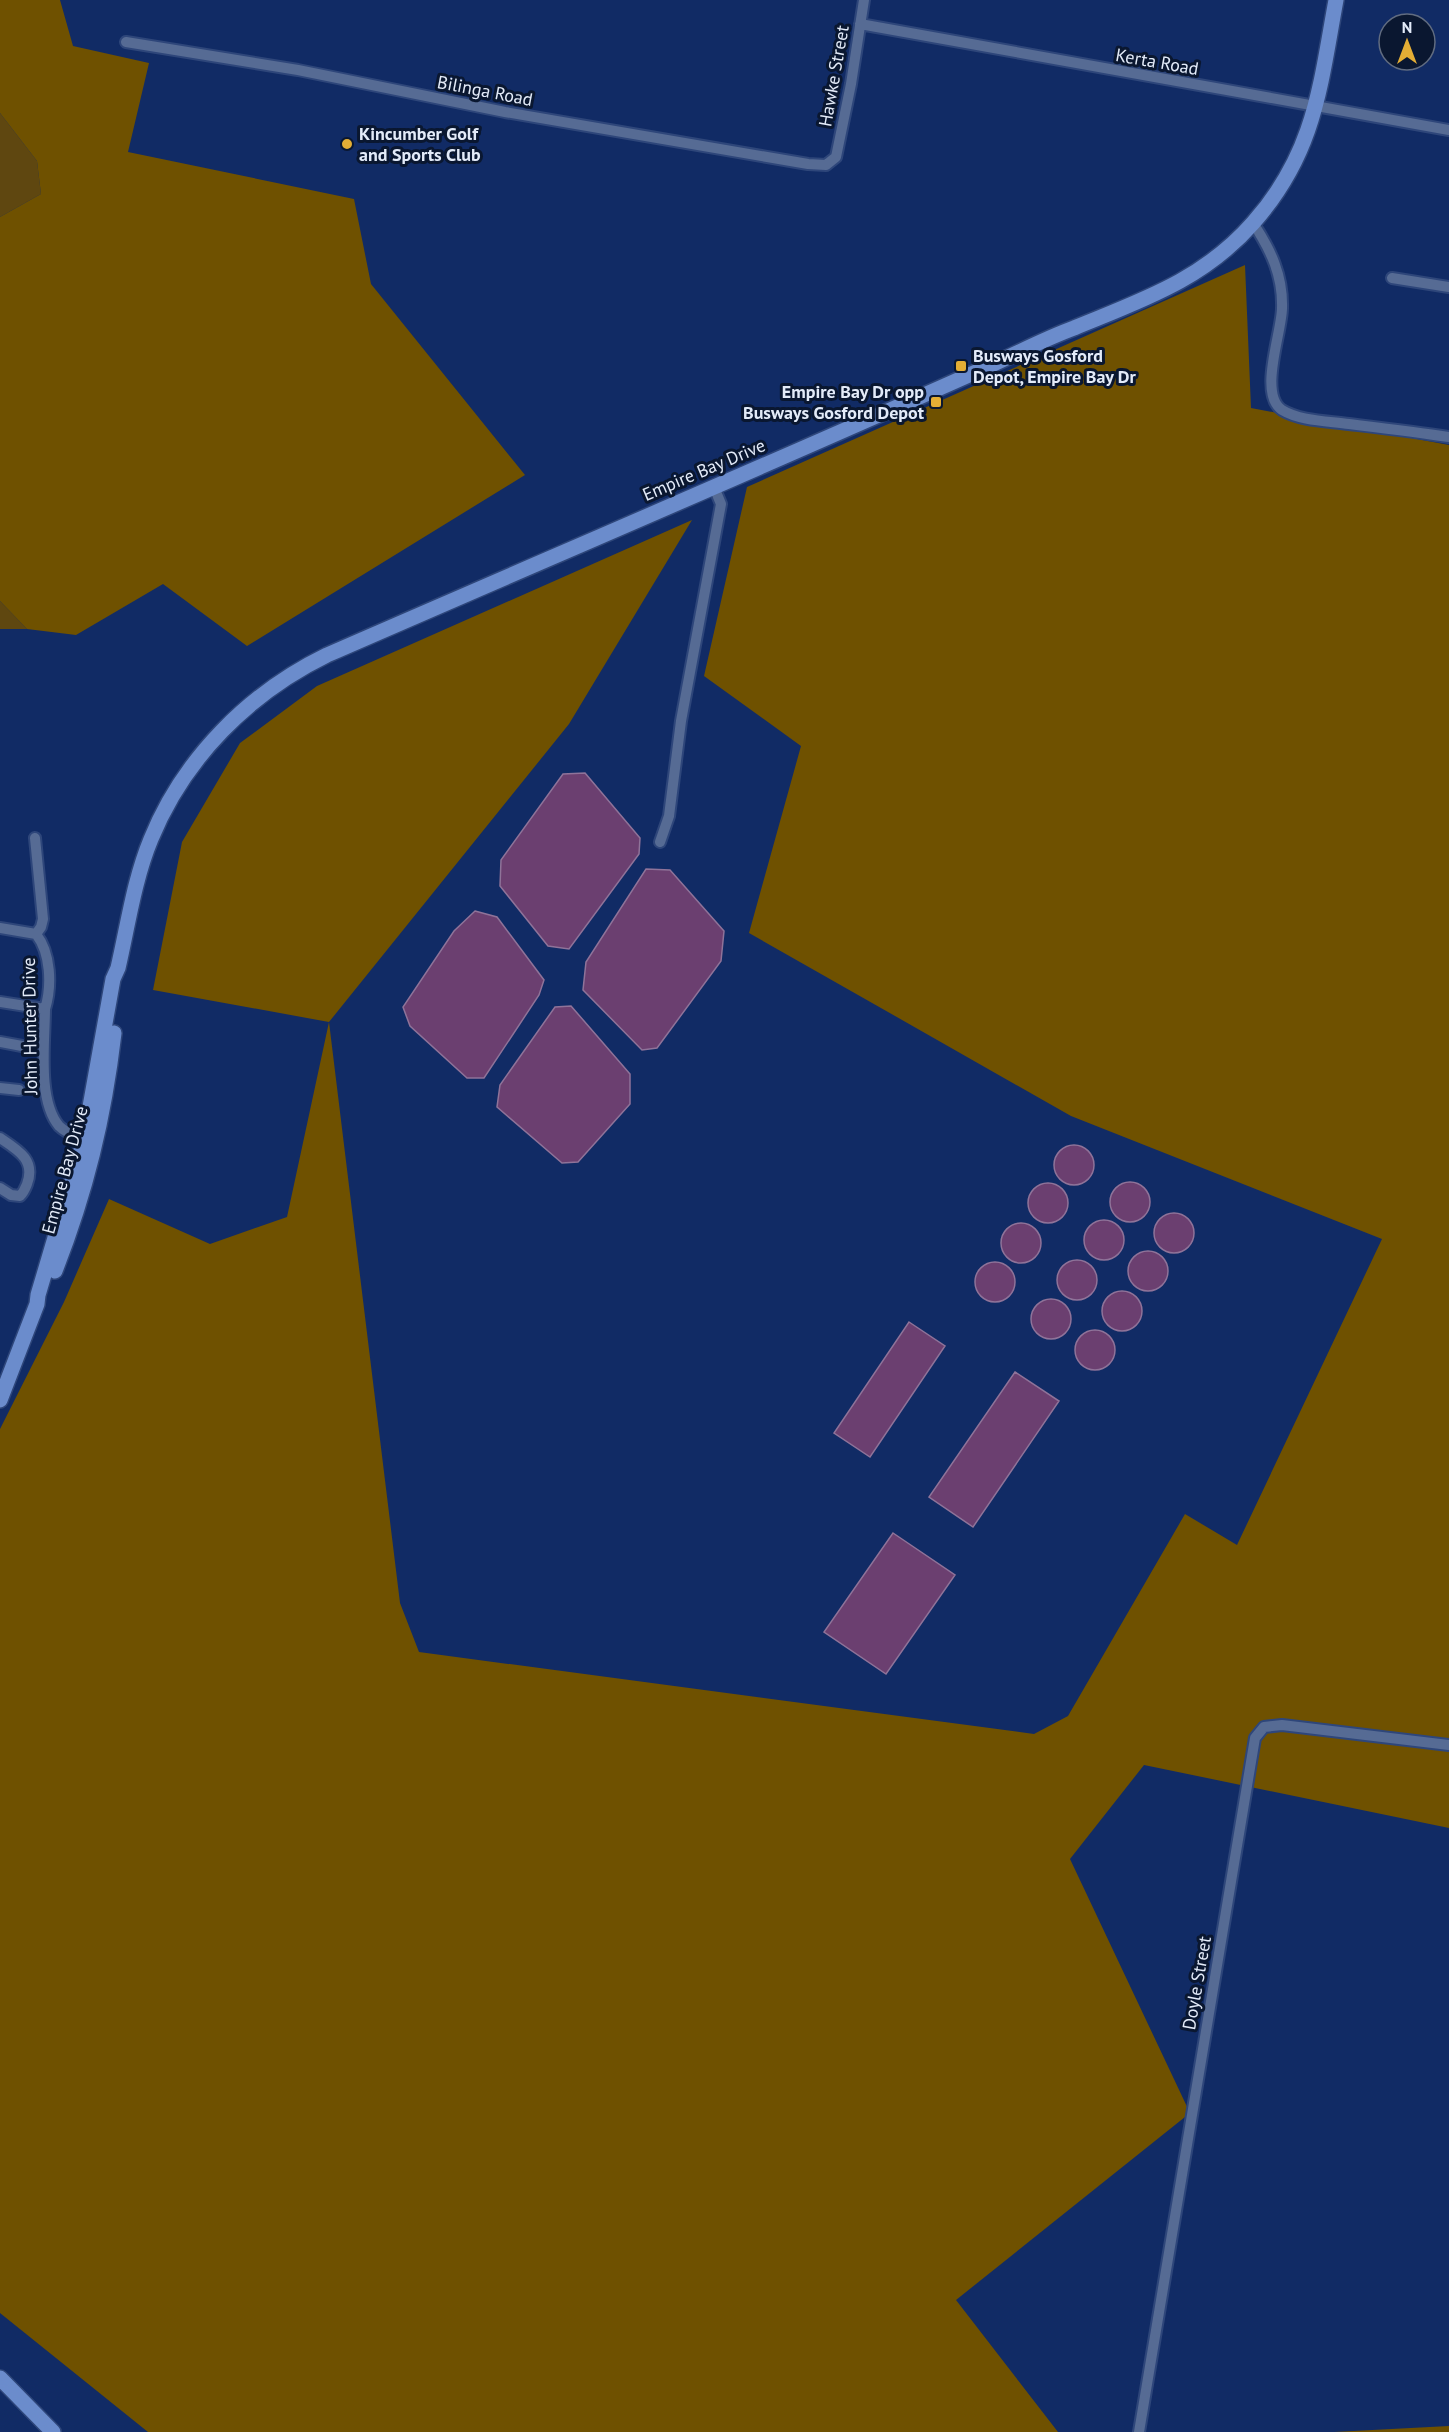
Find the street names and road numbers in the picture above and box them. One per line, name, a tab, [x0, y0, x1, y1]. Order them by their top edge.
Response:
street label: Hawke Street	[813, 23, 854, 128]
street label: Kerta Road	[1114, 43, 1200, 80]
street label: Bilinga Road	[435, 70, 535, 111]
street label: Empire Bay Drive	[639, 433, 769, 506]
street label: John Hunter Drive	[17, 957, 42, 1096]
street label: Empire Bay Drive	[36, 1104, 93, 1236]
street label: Doyle Street	[1177, 1934, 1216, 2032]

